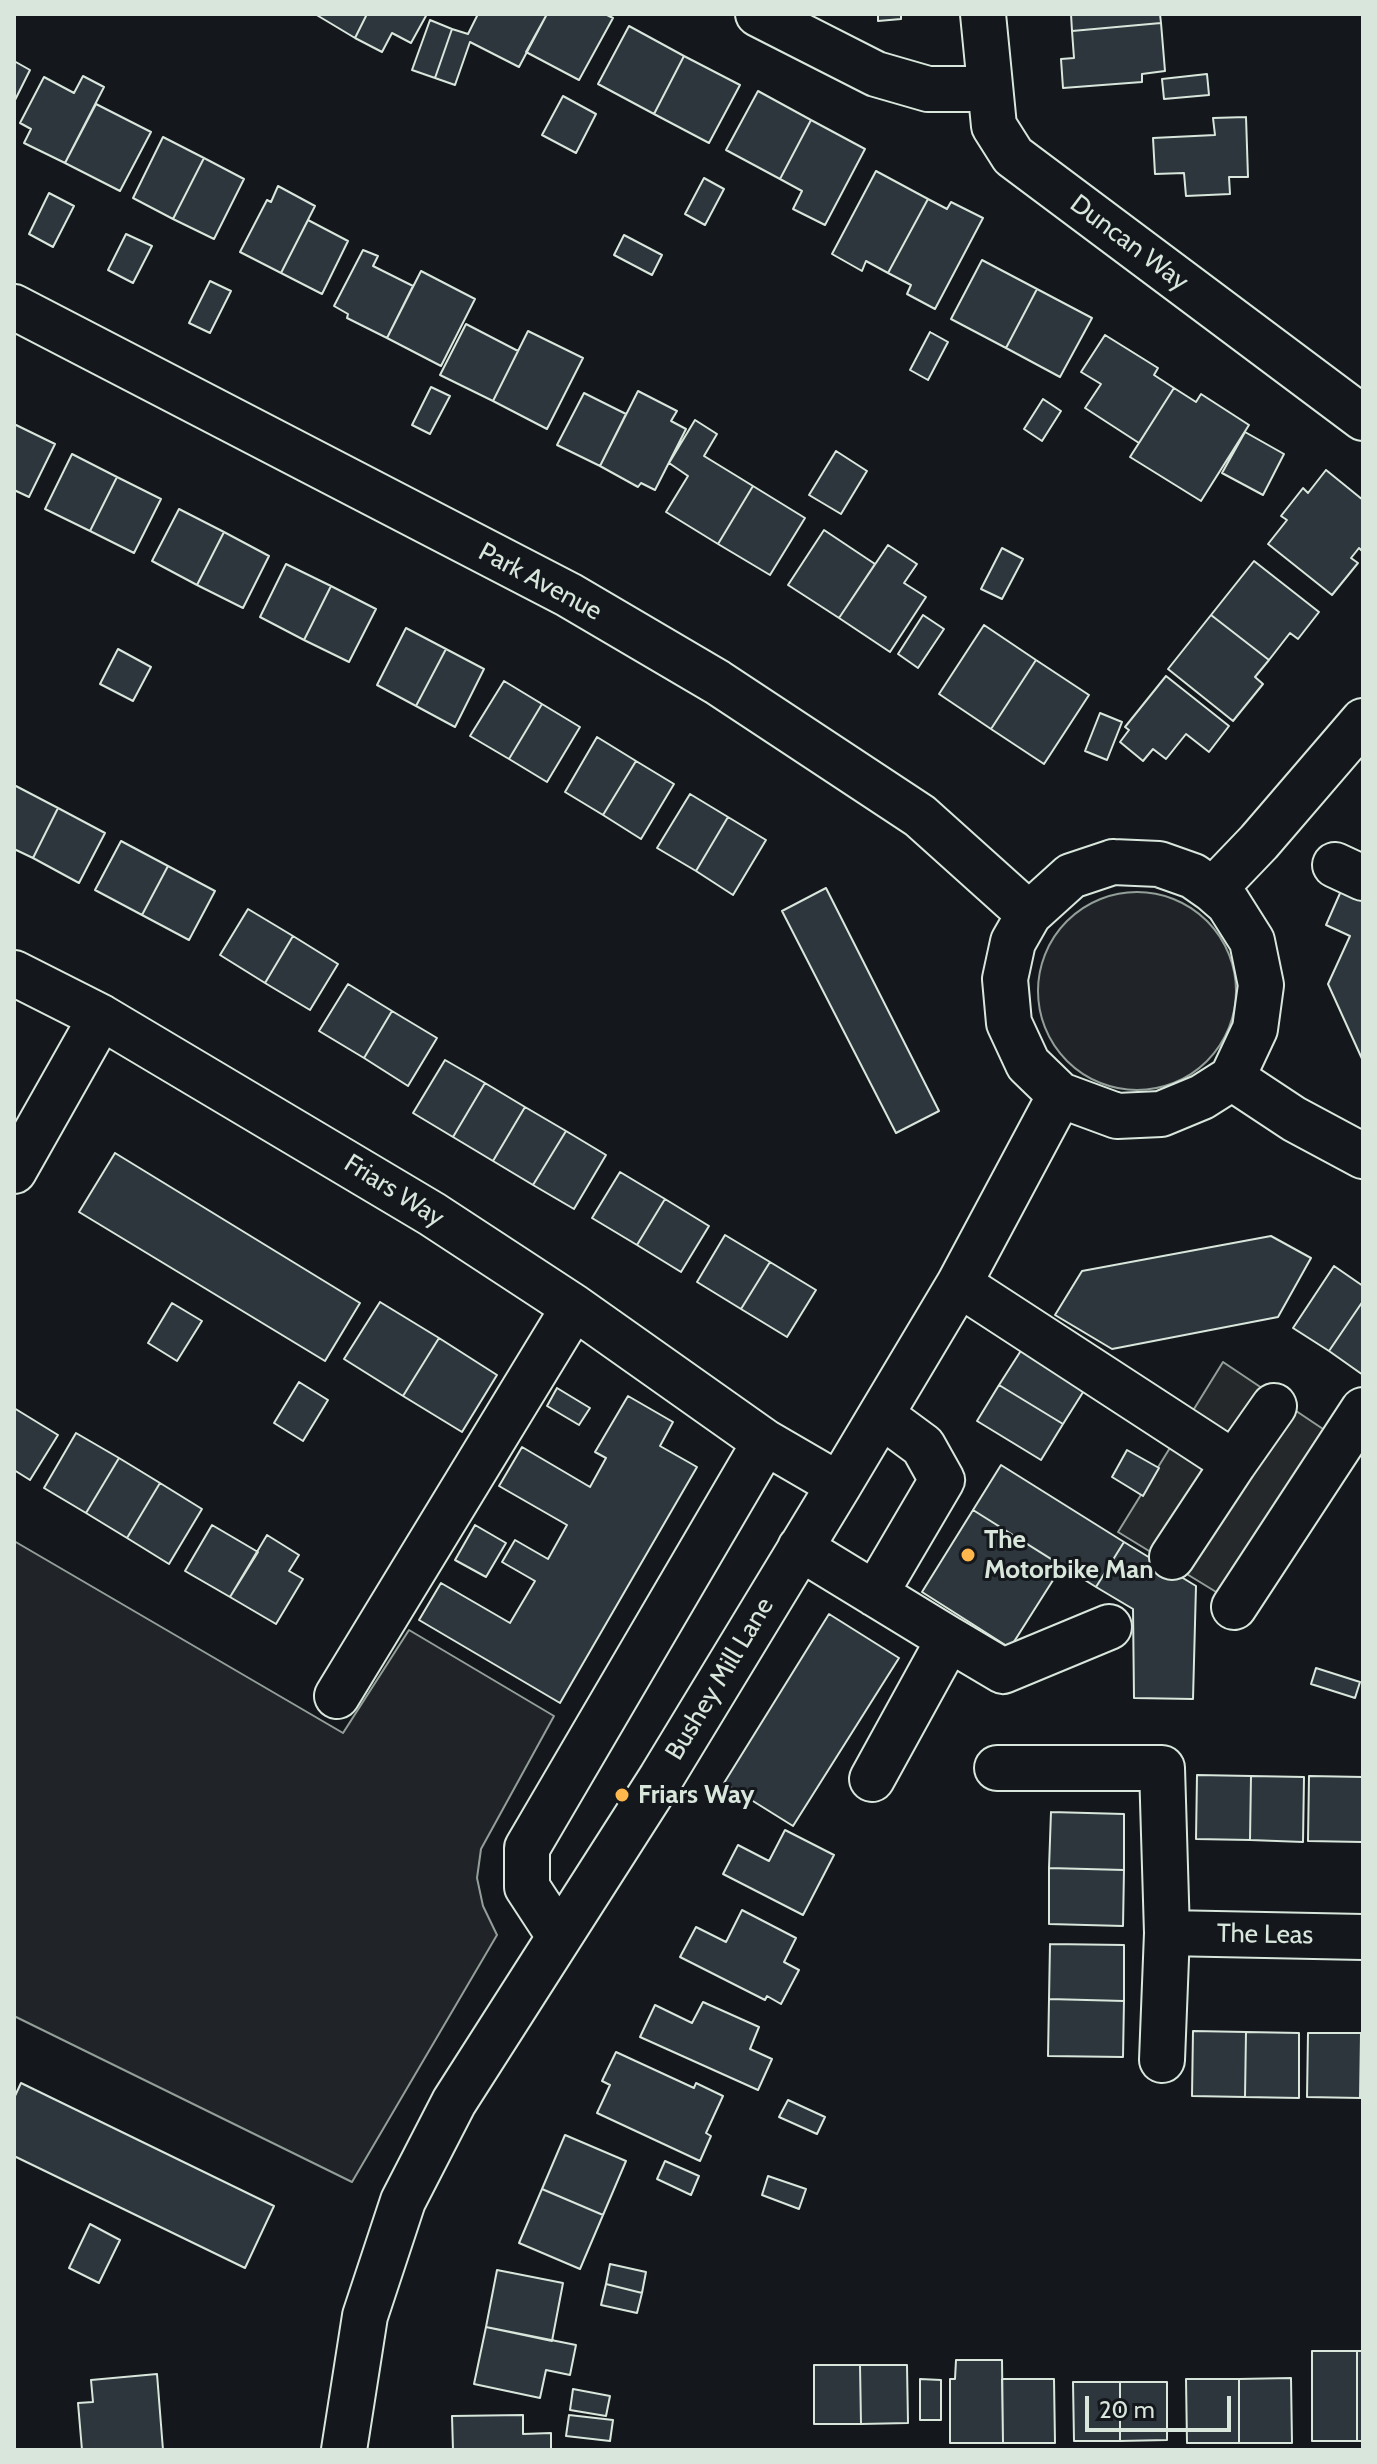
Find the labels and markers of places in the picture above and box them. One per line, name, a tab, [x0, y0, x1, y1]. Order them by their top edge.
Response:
place label: The Motorbike Man	[984, 1524, 1154, 1586]
marker: The Motorbike Man	[959, 1546, 977, 1564]
place label: Friars Way	[638, 1779, 754, 1811]
marker: Friars Way	[613, 1786, 631, 1804]

